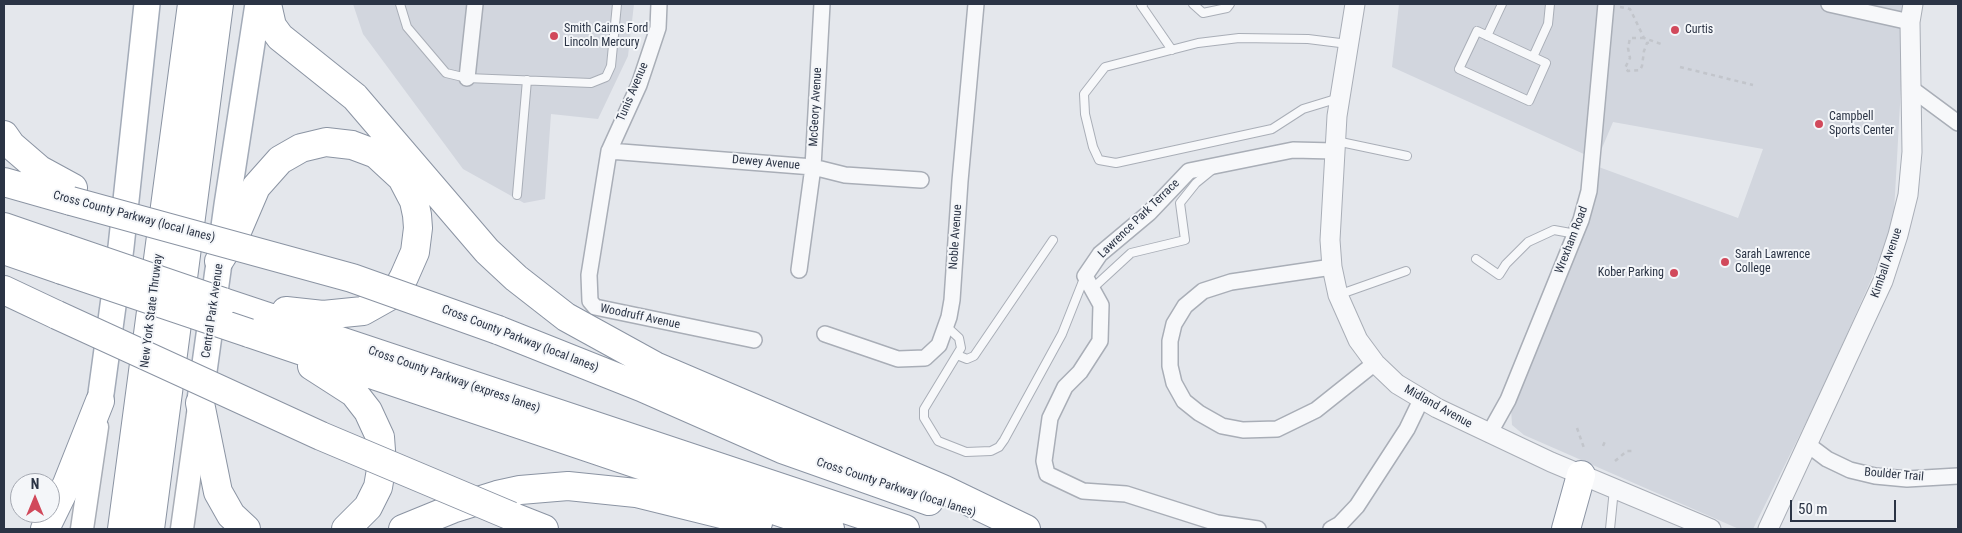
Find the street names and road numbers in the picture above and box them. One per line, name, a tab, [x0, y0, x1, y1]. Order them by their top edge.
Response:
street label: Tunis Avenue	[614, 60, 652, 124]
street label: McGeory Avenue	[807, 67, 825, 147]
street label: Dewey Avenue	[731, 153, 801, 173]
street label: Lawrence Park Terrace	[1095, 176, 1183, 262]
street label: Cross County Parkway (local lanes)	[51, 188, 217, 246]
street label: Noble Avenue	[947, 204, 965, 270]
street label: Wrexham Road	[1553, 204, 1591, 276]
street label: Kimball Avenue	[1868, 226, 1906, 300]
street label: New York State Thruway	[138, 253, 166, 369]
street label: Central Park Avenue	[199, 263, 227, 359]
street label: Cross County Parkway (local lanes)	[439, 302, 601, 376]
street label: Woodruff Avenue	[599, 302, 681, 332]
street label: Cross County Parkway (express lanes)	[366, 344, 542, 416]
street label: Midland Avenue	[1402, 382, 1474, 432]
street label: Cross County Parkway (local lanes)	[814, 455, 978, 521]
street label: Boulder Trail	[1864, 465, 1924, 485]

